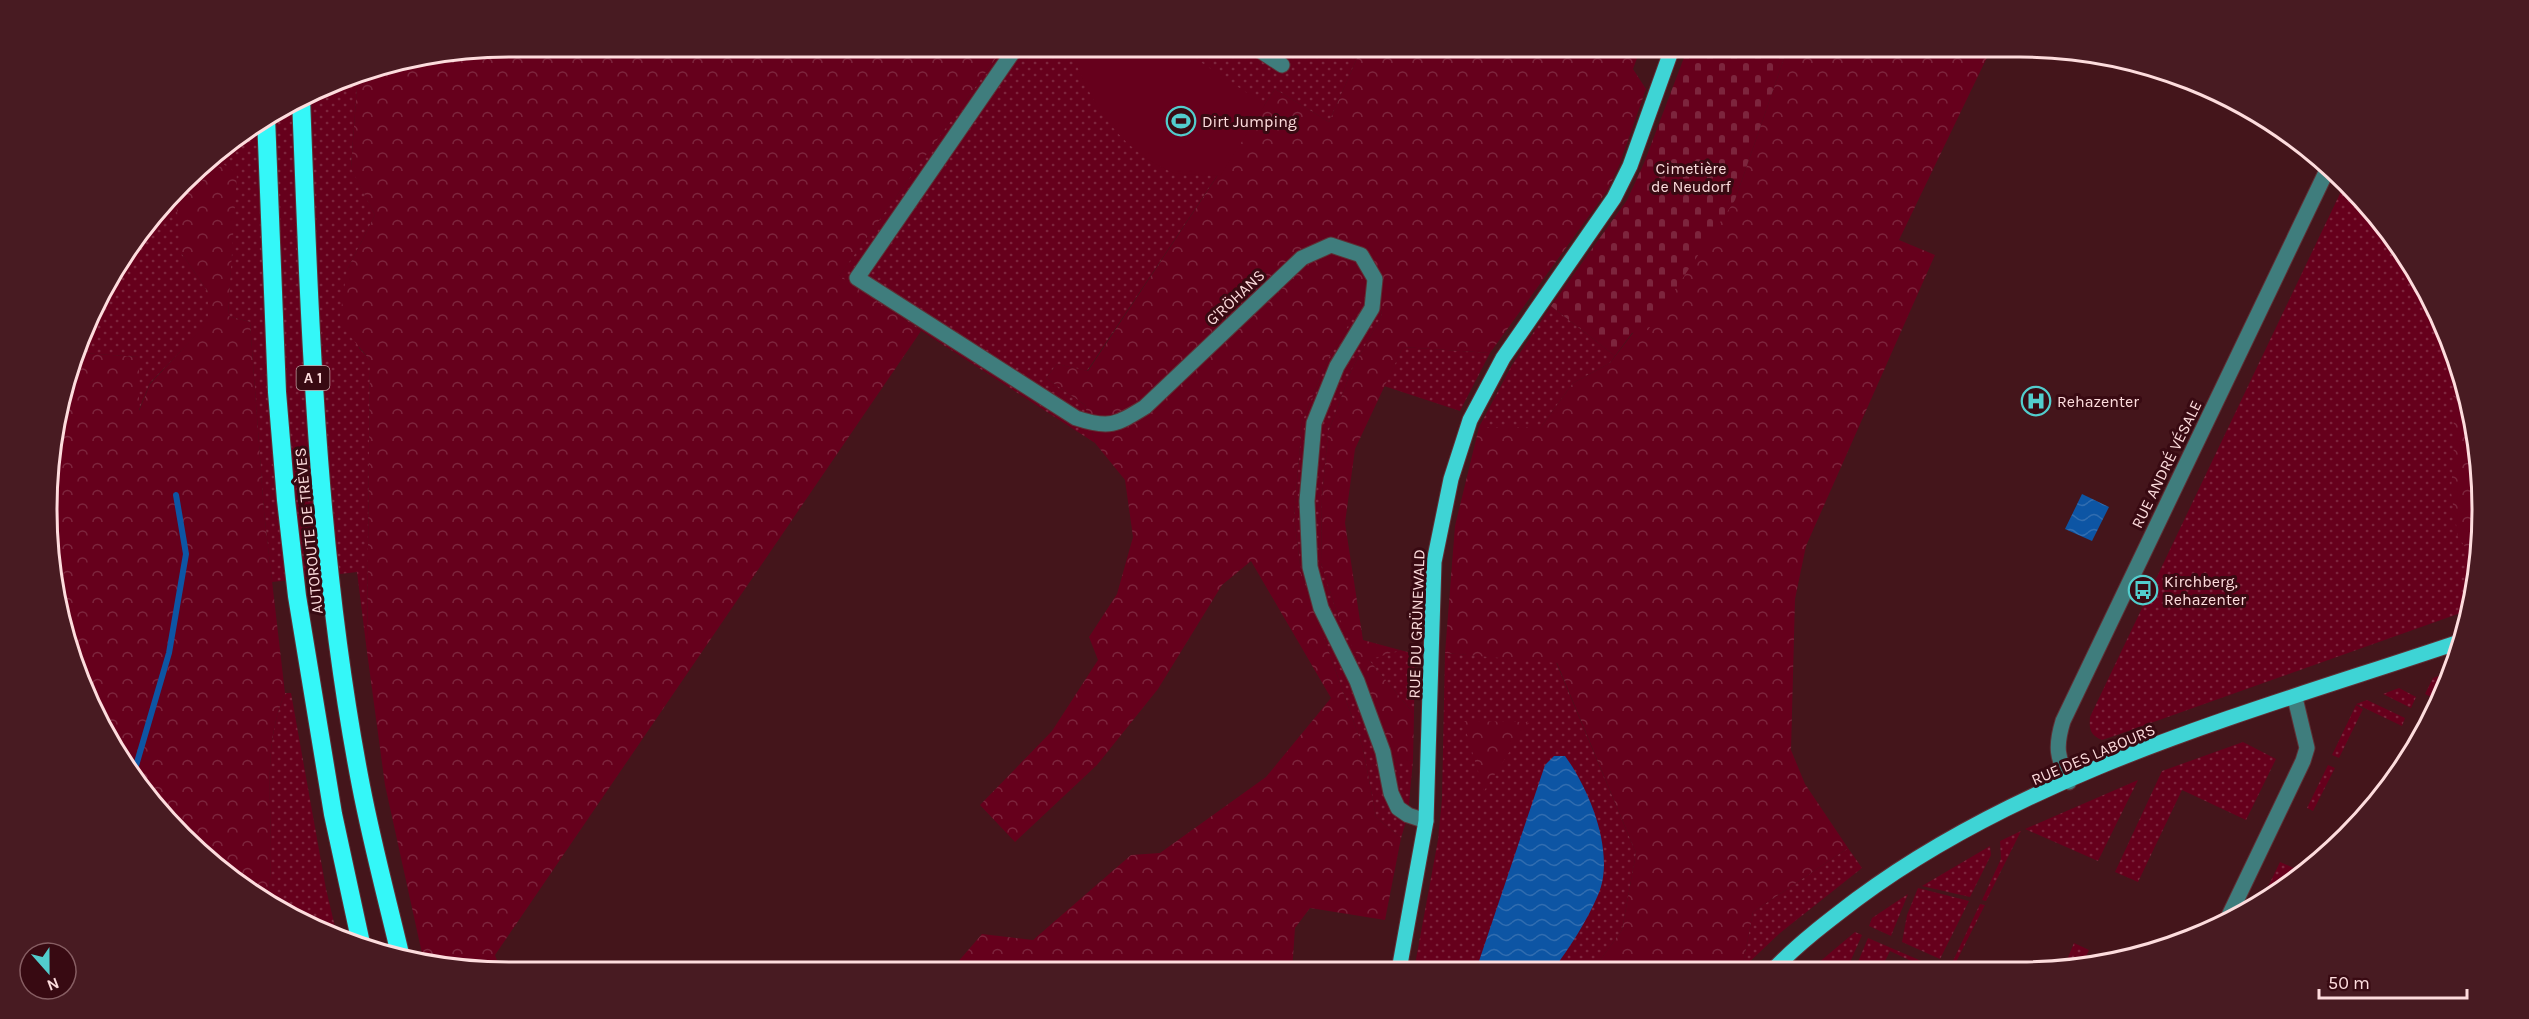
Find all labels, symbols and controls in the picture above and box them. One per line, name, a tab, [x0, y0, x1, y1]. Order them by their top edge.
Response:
sports icon: Dirt Jumping	[1165, 105, 1197, 137]
place label: Dirt Jumping	[1202, 112, 1297, 131]
park label: Cimetière de Neudorf	[1651, 159, 1731, 196]
street label: G'RÖHANS	[1202, 265, 1269, 329]
road number: A 1	[296, 366, 330, 390]
hospital icon: Rehazenter	[2020, 385, 2052, 417]
place label: Rehazenter	[2057, 392, 2139, 411]
street label: RUE ANDRÉ VÉSALE	[2127, 397, 2206, 531]
street label: AUTOROUTE DE TRÈVES	[290, 447, 327, 615]
street label: RUE DU GRÜNEWALD	[1404, 549, 1429, 699]
place label: Kirchberg, Rehazenter	[2164, 572, 2246, 609]
bus stop icon: Kirchberg, Rehazenter	[2127, 574, 2159, 606]
street label: RUE DES LABOURS	[2028, 720, 2158, 789]
north arrow	[18, 941, 78, 1001]
scale bar	[2319, 962, 2468, 1000]
text: 50 m	[2328, 972, 2370, 994]
text: N	[44, 974, 62, 995]

